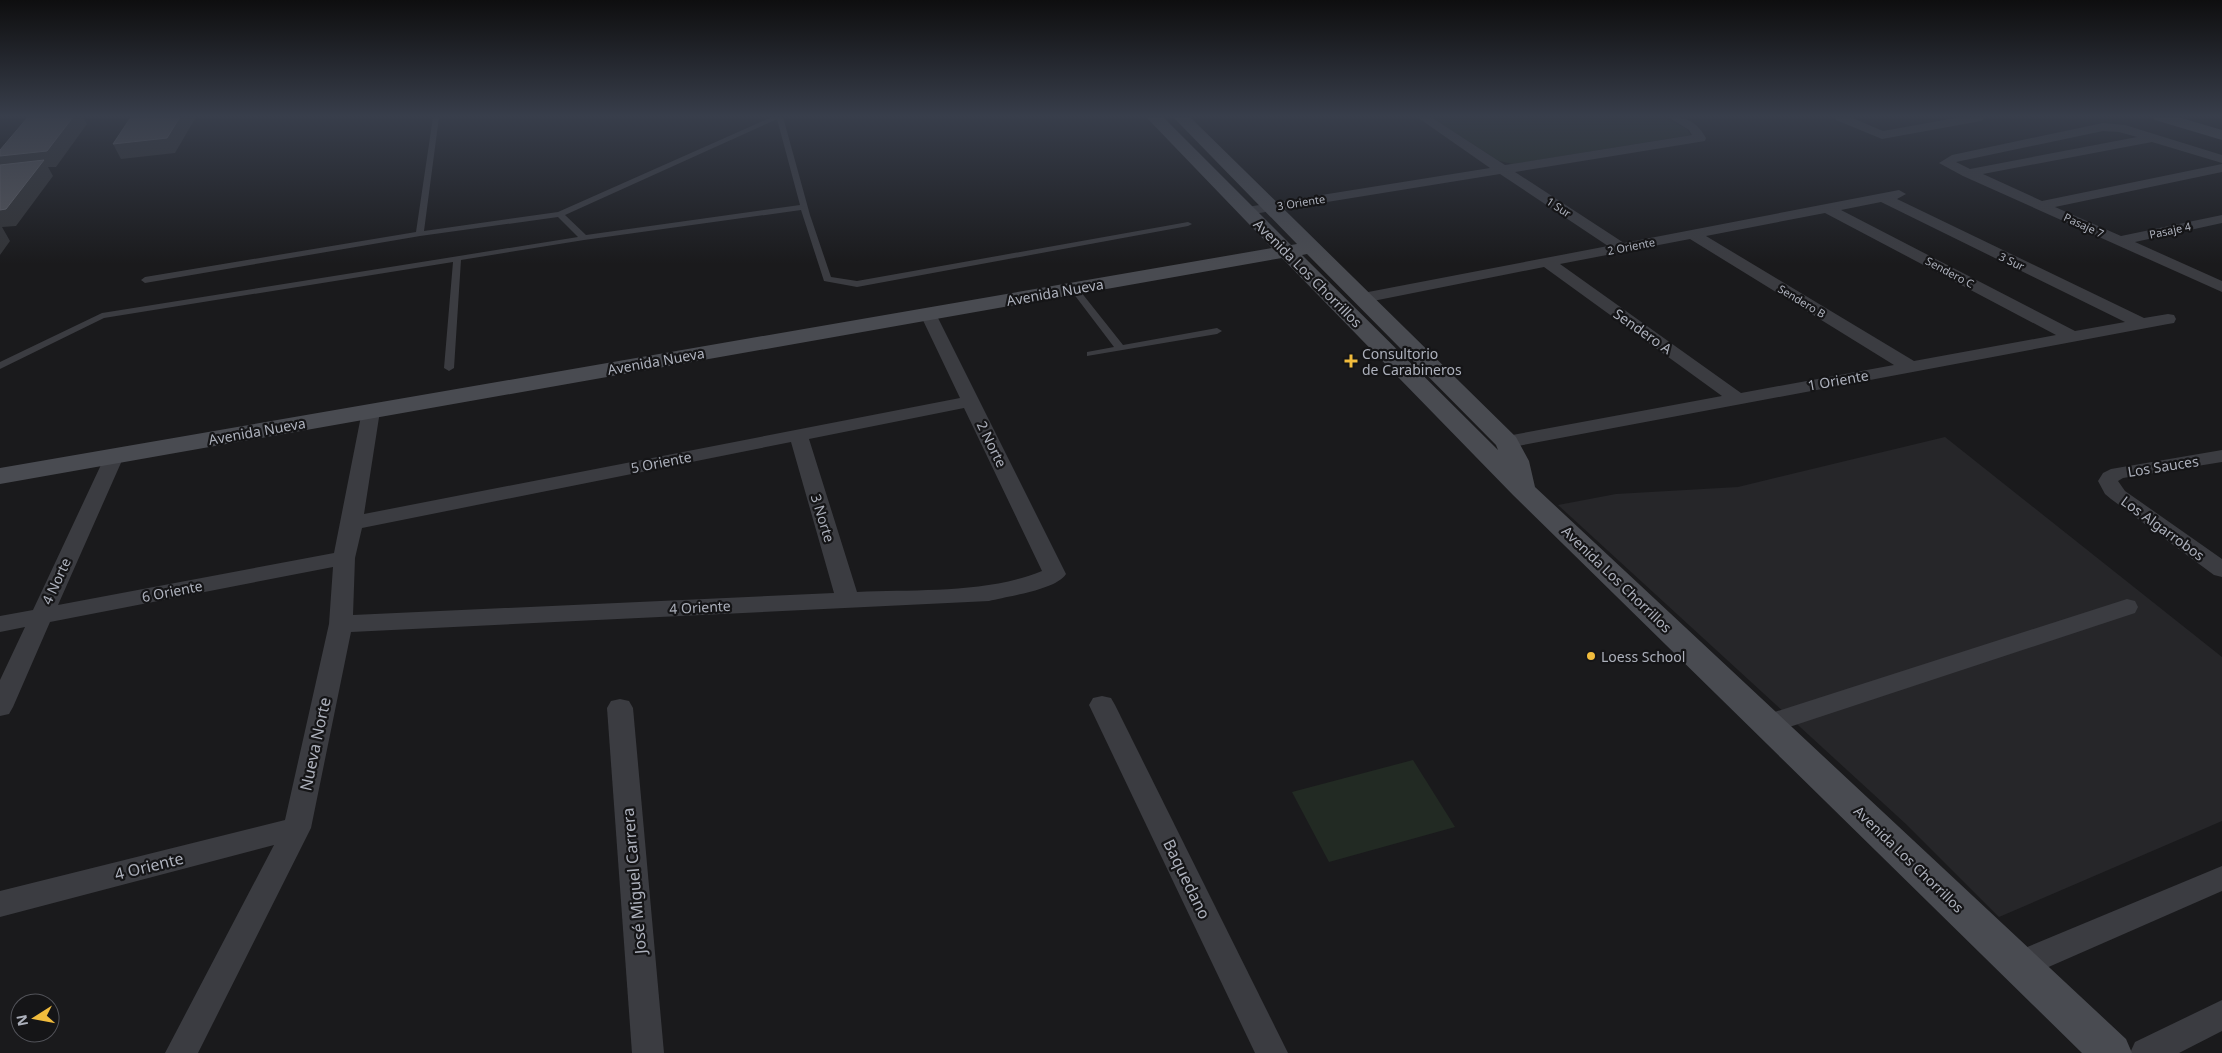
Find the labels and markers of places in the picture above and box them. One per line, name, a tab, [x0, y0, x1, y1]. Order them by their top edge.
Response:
place label: Consultorio de Carabineros	[1362, 344, 1462, 379]
marker: Consultorio de Carabineros	[1344, 354, 1358, 368]
place label: Loess School	[1601, 647, 1685, 666]
marker: Loess School	[1585, 650, 1597, 662]

